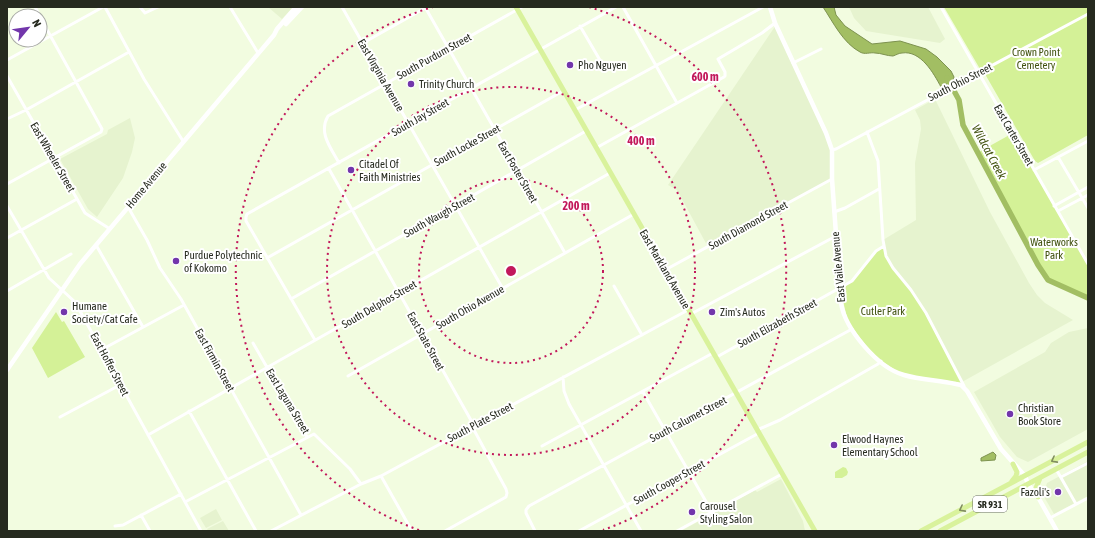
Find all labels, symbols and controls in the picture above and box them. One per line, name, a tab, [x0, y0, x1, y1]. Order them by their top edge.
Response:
north arrow	[8, 8, 48, 48]
text: N	[30, 17, 44, 29]
street label: South Purdum Street	[395, 31, 473, 81]
street label: East Virginia Avenue	[355, 37, 407, 113]
park label: Crown Point Cemetery	[1012, 46, 1060, 71]
place label: Pho Nguyen	[578, 59, 627, 71]
marker: Pho Nguyen	[565, 60, 575, 70]
street label: South Ohio Street	[926, 61, 994, 103]
text: 600 m	[691, 70, 719, 84]
place label: Trinity Church	[419, 78, 474, 90]
marker: Trinity Church	[406, 79, 416, 89]
street label: South Jay Street	[389, 96, 451, 138]
street label: East Carter Street	[992, 102, 1036, 168]
street label: East Wheeler Street	[28, 120, 78, 194]
street label: South Locke Street	[432, 122, 502, 168]
water label: Wildcat Creek	[969, 122, 1010, 182]
text: 400 m	[626, 134, 655, 148]
street label: East Foster Street	[496, 139, 540, 205]
place label: Citadel Of Faith Ministries	[359, 158, 420, 183]
street label: Home Avenue	[123, 160, 169, 210]
marker: Citadel Of Faith Ministries	[346, 165, 356, 175]
street label: South Waugh Street	[402, 191, 476, 239]
street label: South Diamond Street	[707, 198, 789, 252]
text: 200 m	[562, 199, 590, 213]
street label: East Markland Avenue	[637, 227, 693, 311]
street label: East Vaile Avenue	[829, 231, 847, 303]
park label: Waterworks Park	[1030, 236, 1078, 261]
place label: Purdue Polytechnic of Kokomo	[184, 249, 263, 274]
marker: Purdue Polytechnic of Kokomo	[171, 256, 181, 266]
centre of rings	[504, 264, 518, 278]
street label: South Delphos Street	[339, 278, 419, 330]
street label: South Ohio Avenue	[434, 283, 506, 331]
street label: South Elizabeth Street	[735, 296, 819, 350]
place label: Humane Society/Cat Cafe	[72, 300, 138, 325]
park label: Cutler Park	[861, 305, 905, 317]
place label: Zim's Autos	[720, 306, 765, 318]
marker: Humane Society/Cat Cafe	[59, 307, 69, 317]
marker: Zim's Autos	[707, 307, 717, 317]
street label: East State Street	[405, 310, 447, 372]
street label: East Firmin Street	[193, 326, 237, 394]
street label: East Hoffer Street	[88, 330, 132, 398]
street label: East Laguna Street	[264, 366, 312, 436]
street label: South Calumet Street	[648, 394, 728, 444]
street label: South Plate Street	[445, 400, 515, 444]
place label: Christian Book Store	[1018, 402, 1061, 427]
marker: Christian Book Store	[1005, 409, 1015, 419]
place label: Elwood Haynes Elementary School	[842, 433, 918, 458]
marker: Elwood Haynes Elementary School	[829, 440, 839, 450]
one-way arrow	[1050, 456, 1058, 463]
street label: South Cooper Street	[631, 457, 707, 507]
place label: Fazoli's	[1021, 486, 1050, 498]
marker: Fazoli's	[1053, 487, 1063, 497]
road number: SR 931	[973, 496, 1007, 512]
place label: Carousel Styling Salon	[700, 500, 752, 525]
one-way arrow	[959, 505, 966, 512]
marker: Carousel Styling Salon	[687, 507, 697, 517]

